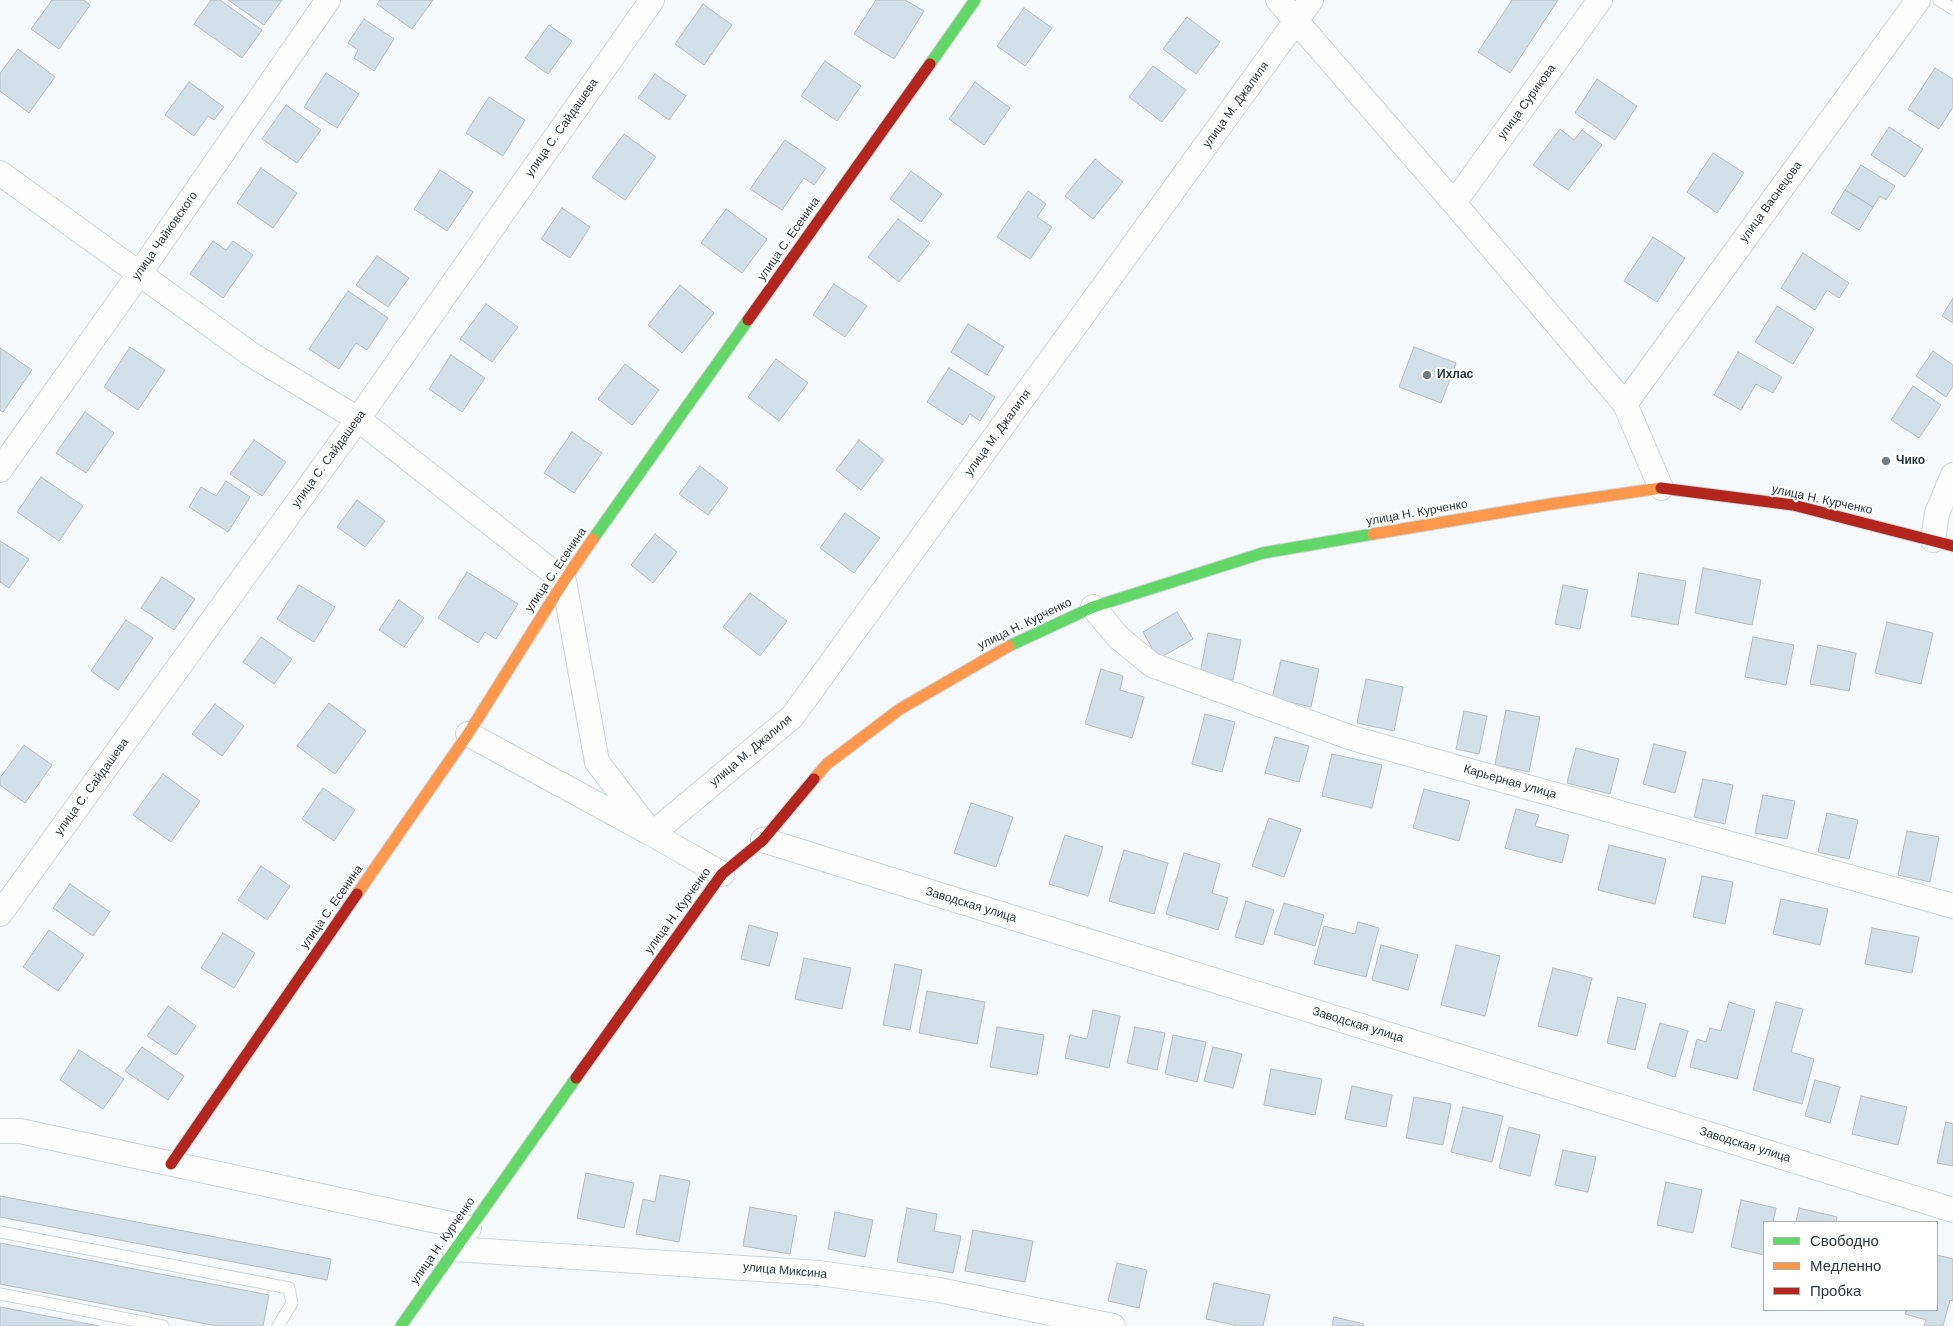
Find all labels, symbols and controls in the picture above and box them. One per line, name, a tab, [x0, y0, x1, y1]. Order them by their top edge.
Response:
street label: улица М. Джалиля	[1200, 59, 1272, 151]
street label: улица Сурикова	[1495, 62, 1559, 142]
street label: улица С. Сайдашева	[523, 76, 601, 180]
street label: улица Васнецова	[1737, 159, 1805, 245]
street label: улица Чайковского	[129, 189, 201, 283]
street label: улица С. Есенина	[755, 194, 823, 284]
place label: Ихлас	[1437, 368, 1473, 382]
marker: Ихлас	[1421, 369, 1433, 381]
street label: улица М. Джалиля	[962, 387, 1034, 479]
street label: улица С. Сайдашева	[289, 408, 369, 510]
place label: Чико	[1896, 454, 1925, 468]
marker: Чико	[1880, 455, 1892, 467]
street label: улица Н. Курченко	[1770, 482, 1874, 518]
street label: улица Н. Курченко	[1365, 497, 1469, 529]
street label: улица С. Есенина	[522, 525, 590, 615]
street label: улица Н. Курченко	[976, 595, 1074, 653]
street label: улица М. Джалиля	[707, 712, 795, 790]
street label: улица С. Сайдашева	[52, 736, 132, 838]
street label: Карьерная улица	[1462, 762, 1558, 802]
street label: улица С. Есенина	[298, 862, 366, 952]
street label: улица Н. Курченко	[642, 865, 714, 957]
street label: Заводская улица	[924, 884, 1018, 926]
street label: Заводская улица	[1311, 1004, 1405, 1046]
street label: Заводская улица	[1698, 1124, 1792, 1166]
street label: улица Н. Курченко	[408, 1195, 478, 1287]
legend	[1763, 1221, 1938, 1311]
text: Свободно	[1810, 1232, 1879, 1249]
text: Медленно	[1810, 1257, 1881, 1274]
street label: улица Миксина	[742, 1260, 828, 1282]
text: Пробка	[1810, 1282, 1861, 1299]

